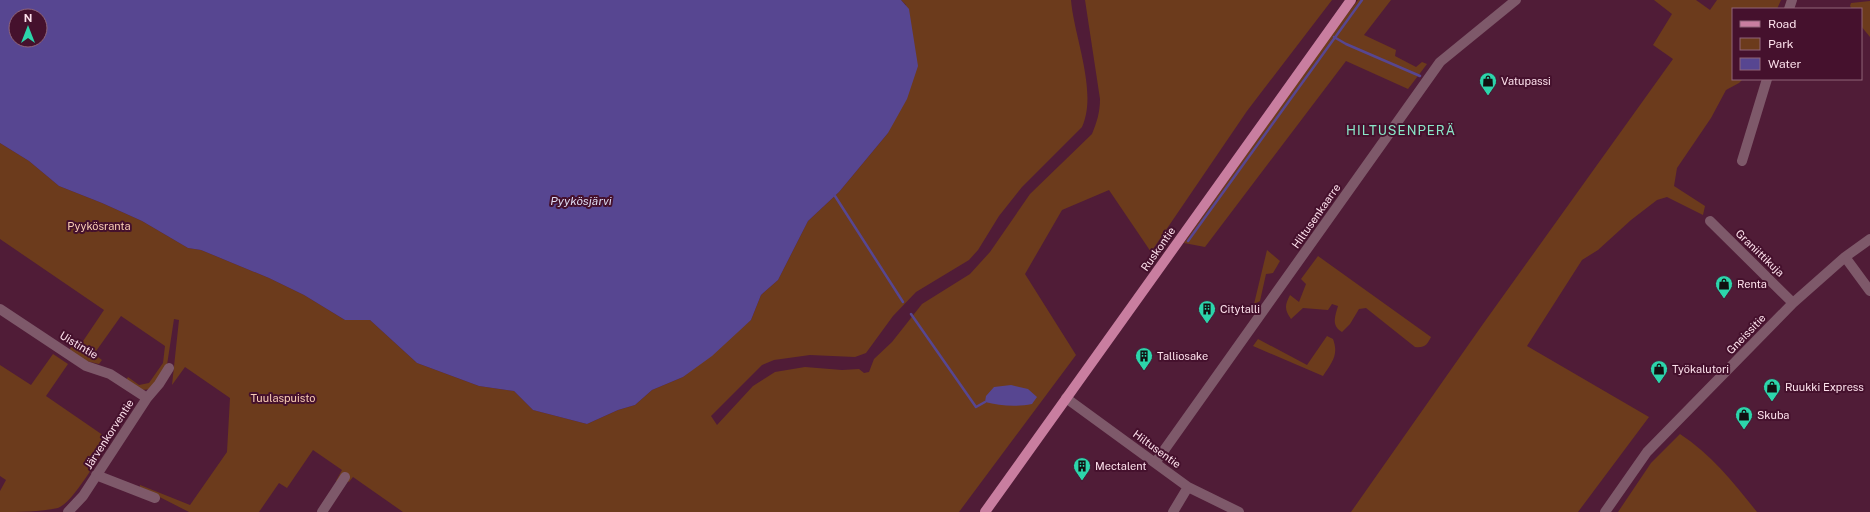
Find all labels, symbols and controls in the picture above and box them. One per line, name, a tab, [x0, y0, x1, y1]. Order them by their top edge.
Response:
north arrow	[8, 8, 48, 48]
legend	[1732, 8, 1862, 80]
text: N	[24, 12, 32, 24]
text: Road	[1768, 17, 1796, 31]
text: Park	[1768, 37, 1794, 51]
text: Water	[1768, 57, 1802, 71]
shop icon: Vatupassi	[1478, 71, 1498, 96]
place label: Vatupassi	[1501, 75, 1551, 87]
district label: HILTUSENPERÄ	[1346, 123, 1456, 138]
street label: Hiltusenkaarre	[1289, 182, 1343, 250]
water label: Pyykösjärvi	[550, 194, 612, 208]
park label: Pyykösranta	[67, 220, 131, 232]
street label: Ruskontie	[1139, 225, 1177, 273]
street label: Graniittikuja	[1733, 227, 1787, 279]
shop icon: Renta	[1714, 274, 1734, 299]
place label: Renta	[1737, 278, 1767, 290]
building icon: Citytalli	[1197, 299, 1217, 324]
place label: Citytalli	[1220, 303, 1260, 315]
street label: Gneissitie	[1724, 312, 1768, 356]
street label: Uistintie	[58, 329, 100, 361]
building icon: Talliosake	[1134, 346, 1154, 371]
place label: Talliosake	[1157, 350, 1208, 362]
shop icon: Työkalutori	[1649, 359, 1669, 384]
place label: Työkalutori	[1672, 363, 1729, 375]
shop icon: Ruukki Express	[1762, 377, 1782, 402]
place label: Ruukki Express	[1785, 381, 1864, 393]
park label: Tuulaspuisto	[250, 392, 316, 404]
street label: Järvenkorventie	[82, 397, 136, 471]
shop icon: Skuba	[1734, 405, 1754, 430]
place label: Skuba	[1757, 409, 1789, 421]
street label: Hiltusentie	[1131, 428, 1183, 470]
building icon: Mectalent	[1072, 456, 1092, 481]
place label: Mectalent	[1095, 460, 1147, 472]

